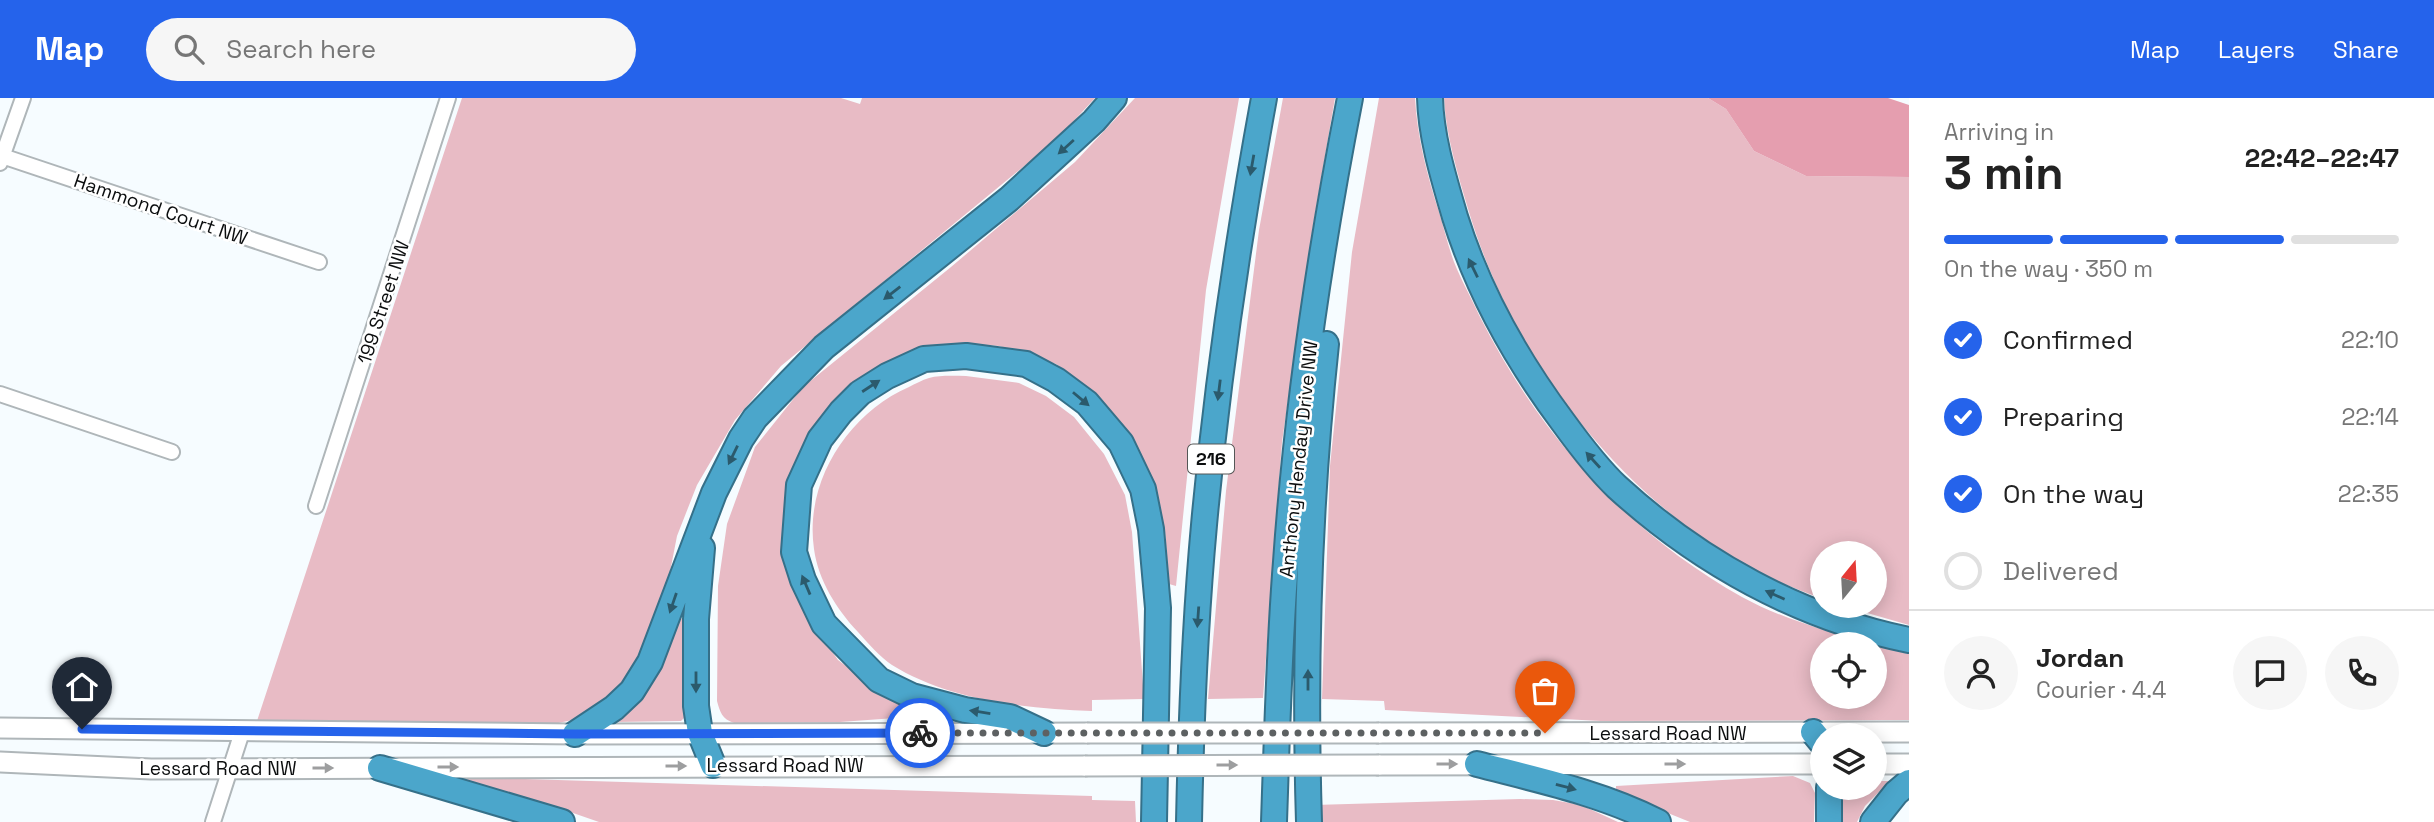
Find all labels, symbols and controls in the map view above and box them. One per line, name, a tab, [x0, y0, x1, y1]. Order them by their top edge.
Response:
search box	[146, 18, 636, 81]
text: Map	[35, 28, 104, 70]
icon: search	[170, 30, 208, 68]
text: Search here	[226, 32, 376, 66]
text: Map	[2130, 34, 2180, 65]
text: Layers	[2218, 34, 2295, 65]
text: Share	[2333, 34, 2399, 65]
text: Arriving in	[1944, 117, 2054, 147]
one-way arrow	[1058, 138, 1075, 154]
text: 22:42–22:47	[2245, 141, 2399, 175]
text: 3 min	[1944, 144, 2064, 202]
one-way arrow	[1246, 154, 1257, 176]
street label: Hammond Court NW	[71, 168, 251, 251]
street label: 199 Street NW	[352, 237, 415, 367]
text: On the way · 350 m	[1944, 254, 2153, 284]
one-way arrow	[1467, 258, 1478, 278]
one-way arrow	[884, 285, 901, 300]
icon: check	[1944, 321, 1982, 359]
text: Confirmed	[2003, 323, 2133, 357]
text: 22:10	[2341, 325, 2399, 355]
street label: Anthony Henday Drive NW	[1274, 339, 1323, 579]
one-way arrow	[862, 379, 880, 393]
one-way arrow	[1214, 380, 1225, 402]
one-way arrow	[1072, 391, 1090, 407]
icon: check	[1944, 398, 1982, 436]
text: Preparing	[2003, 400, 2124, 434]
text: 22:14	[2341, 402, 2399, 432]
road number: 216	[1188, 444, 1234, 474]
one-way arrow	[727, 445, 739, 465]
one-way arrow	[1585, 451, 1601, 469]
icon: check	[1944, 475, 1982, 513]
text: On the way	[2003, 477, 2144, 511]
text: 22:35	[2338, 479, 2399, 509]
north arrow	[1810, 541, 1886, 618]
map controls	[1810, 541, 1887, 800]
text: Delivered	[2003, 554, 2119, 588]
one-way arrow	[800, 575, 812, 595]
one-way arrow	[1765, 589, 1785, 601]
one-way arrow	[667, 592, 678, 613]
one-way arrow	[1192, 606, 1203, 628]
button: locate	[1810, 632, 1887, 709]
button: person	[1944, 636, 2018, 710]
button: chat	[2233, 636, 2307, 710]
button: phone	[2325, 636, 2399, 710]
text: Jordan	[2036, 641, 2124, 675]
pin	[52, 657, 112, 729]
pin	[1515, 661, 1575, 733]
icon: home	[63, 668, 101, 706]
one-way arrow	[1302, 669, 1314, 691]
one-way arrow	[690, 671, 702, 693]
icon: bag	[1526, 672, 1564, 710]
text: Courier · 4.4	[2036, 675, 2166, 705]
courier	[885, 698, 955, 768]
one-way arrow	[968, 706, 990, 717]
icon: bike	[901, 714, 939, 752]
street label: Lessard Road NW	[1589, 721, 1747, 746]
button: layers	[1810, 723, 1887, 800]
street label: Lessard Road NW	[706, 753, 864, 778]
street label: Lessard Road NW	[139, 756, 297, 781]
one-way arrow	[1437, 758, 1459, 770]
one-way arrow	[1664, 758, 1686, 770]
one-way arrow	[1216, 759, 1238, 771]
one-way arrow	[665, 760, 687, 771]
one-way arrow	[438, 761, 460, 773]
one-way arrow	[313, 762, 335, 774]
one-way arrow	[1556, 782, 1578, 793]

